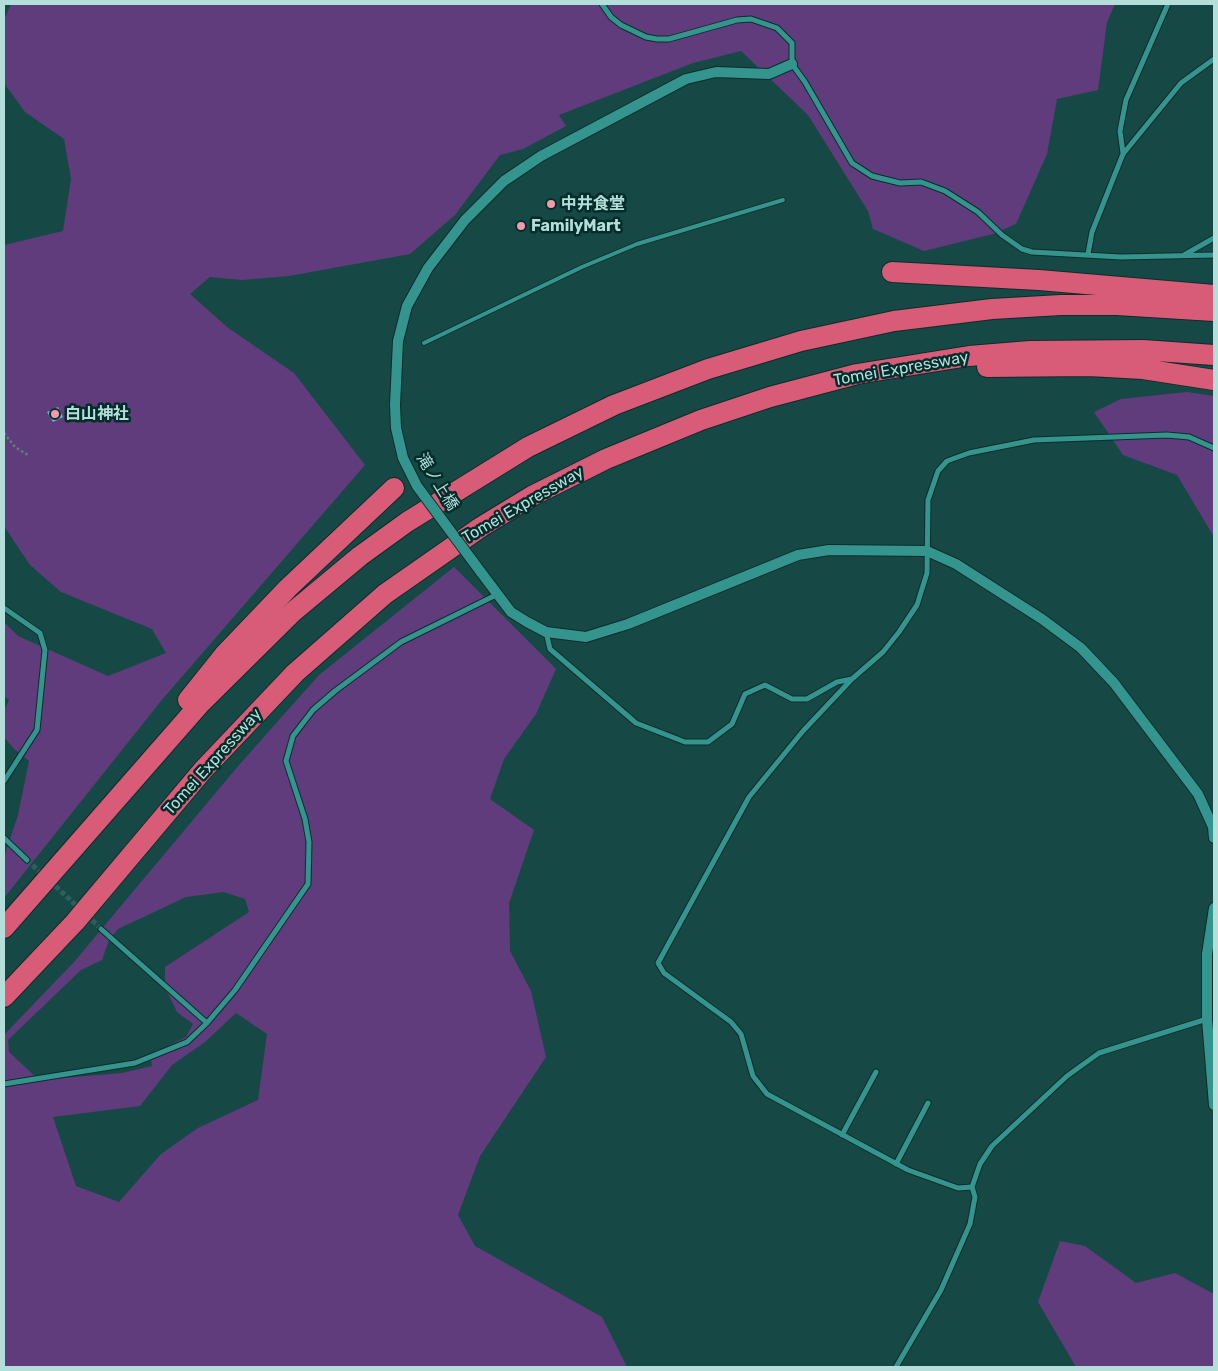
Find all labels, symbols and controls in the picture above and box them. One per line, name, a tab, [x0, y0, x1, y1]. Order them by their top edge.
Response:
place label: 中井食堂	[561, 194, 625, 214]
marker: 中井食堂	[545, 198, 557, 210]
place label: FamilyMart	[531, 216, 621, 236]
marker: FamilyMart	[515, 220, 527, 232]
street label: Tomei Expressway	[832, 348, 970, 390]
place label: 白山神社	[65, 404, 129, 424]
marker: 白山神社	[49, 408, 61, 420]
street label: 滝ノ上橋	[412, 450, 462, 514]
street label: Tomei Expressway	[459, 462, 587, 548]
street label: Tomei Expressway	[160, 705, 266, 819]

